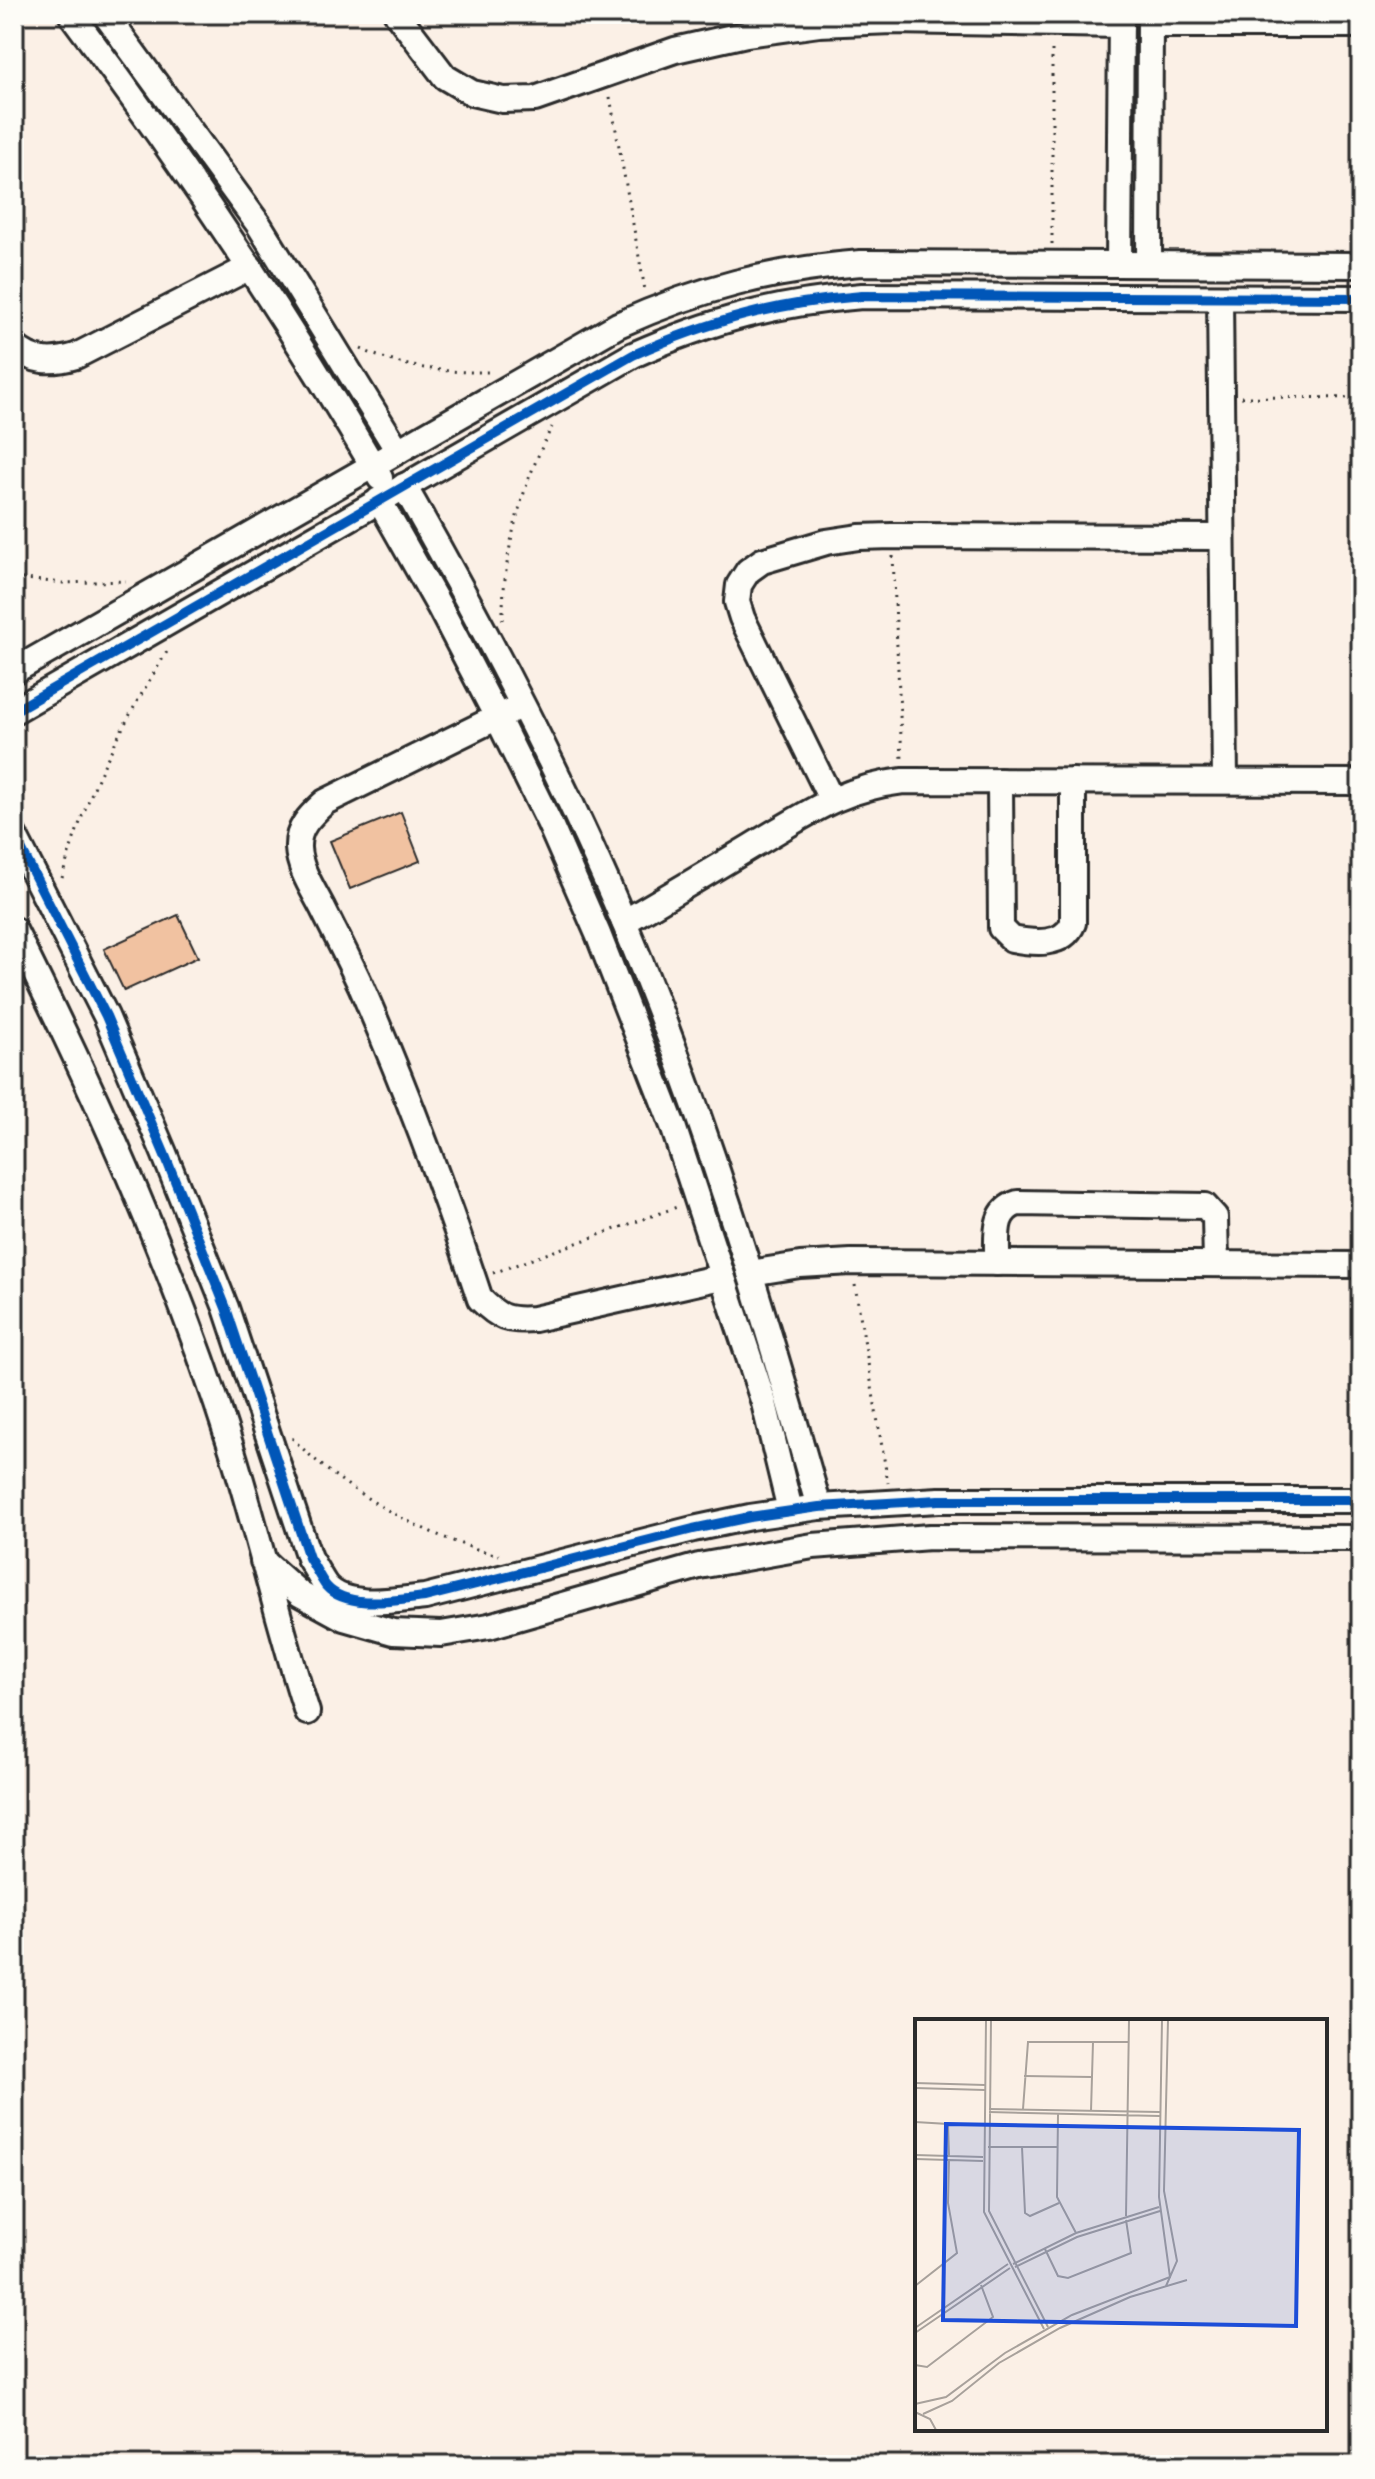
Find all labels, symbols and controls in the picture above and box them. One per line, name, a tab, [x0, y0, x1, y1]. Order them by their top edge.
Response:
inset map	[915, 2019, 1327, 2431]

